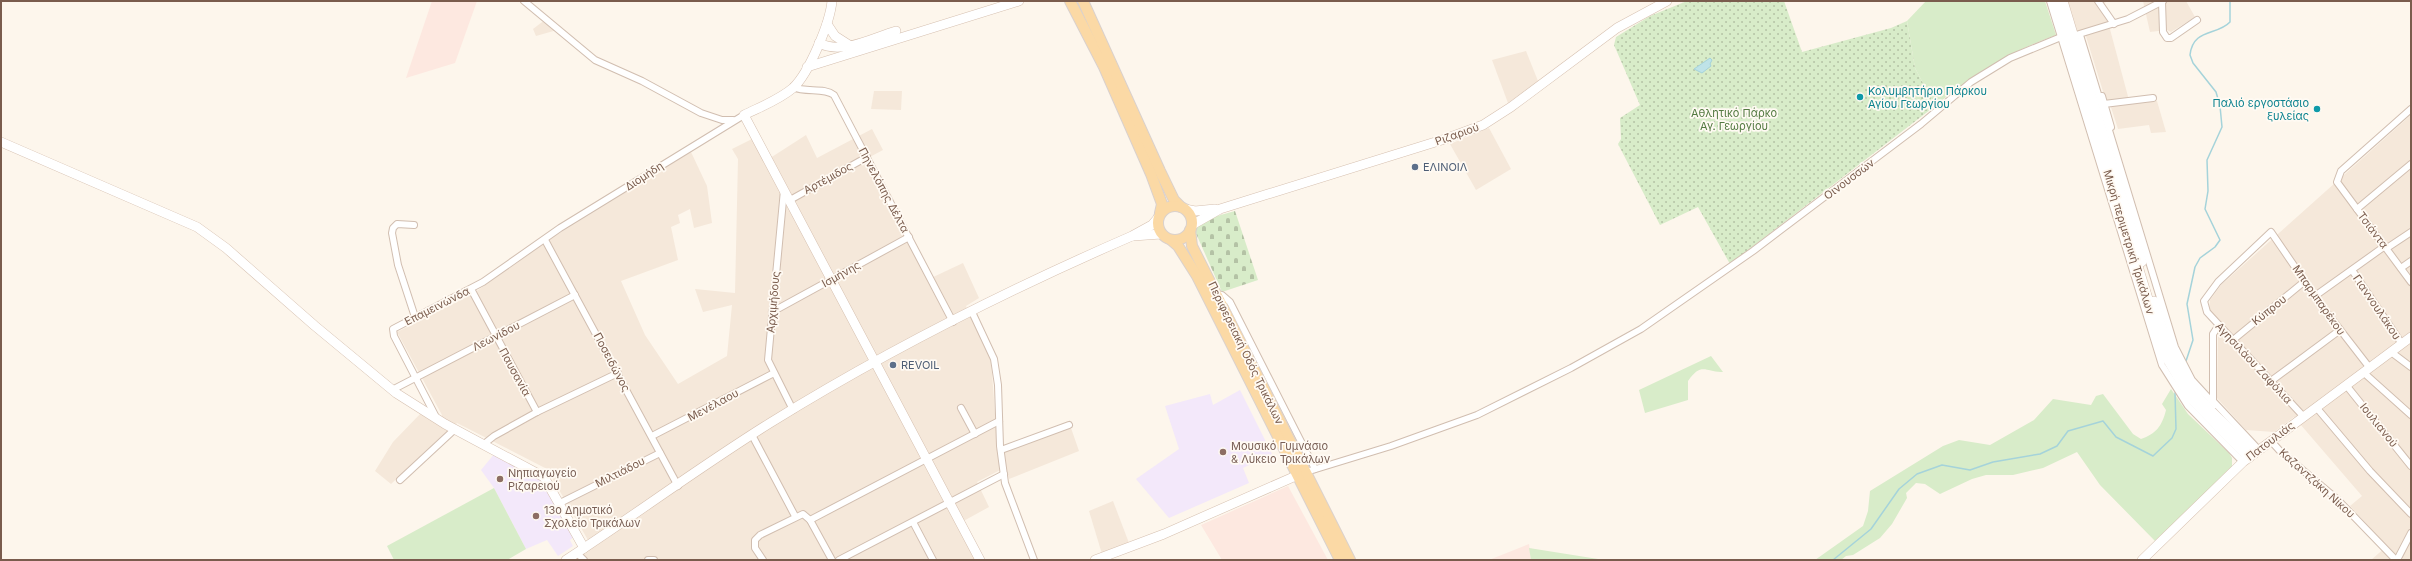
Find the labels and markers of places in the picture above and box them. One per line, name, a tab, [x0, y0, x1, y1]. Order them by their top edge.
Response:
place label: Κολυμβητήριο Πάρκου Αγίου Γεωργίου	[1868, 84, 1987, 111]
marker: Κολυμβητήριο Πάρκου Αγίου Γεωργίου	[1855, 92, 1865, 102]
place label: Παλιό εργοστάσιο ξυλείας	[2213, 96, 2309, 123]
marker: Παλιό εργοστάσιο ξυλείας	[2312, 104, 2322, 114]
place label: ΕΛΙΝΟΙΛ	[1423, 160, 1468, 174]
marker: ΕΛΙΝΟΙΛ	[1410, 162, 1420, 172]
place label: REVOIL	[901, 358, 940, 372]
marker: REVOIL	[888, 360, 898, 370]
place label: Μουσικό Γυμνάσιο & Λύκειο Τρικάλων	[1231, 439, 1331, 466]
marker: Μουσικό Γυμνάσιο & Λύκειο Τρικάλων	[1218, 447, 1228, 457]
place label: Νηπιαγωγείο Ριζαρειού	[508, 466, 577, 493]
marker: Νηπιαγωγείο Ριζαρειού	[495, 474, 505, 484]
place label: 13ο Δημοτικό Σχολείο Τρικάλων	[544, 503, 641, 530]
marker: 13ο Δημοτικό Σχολείο Τρικάλων	[531, 511, 541, 521]

